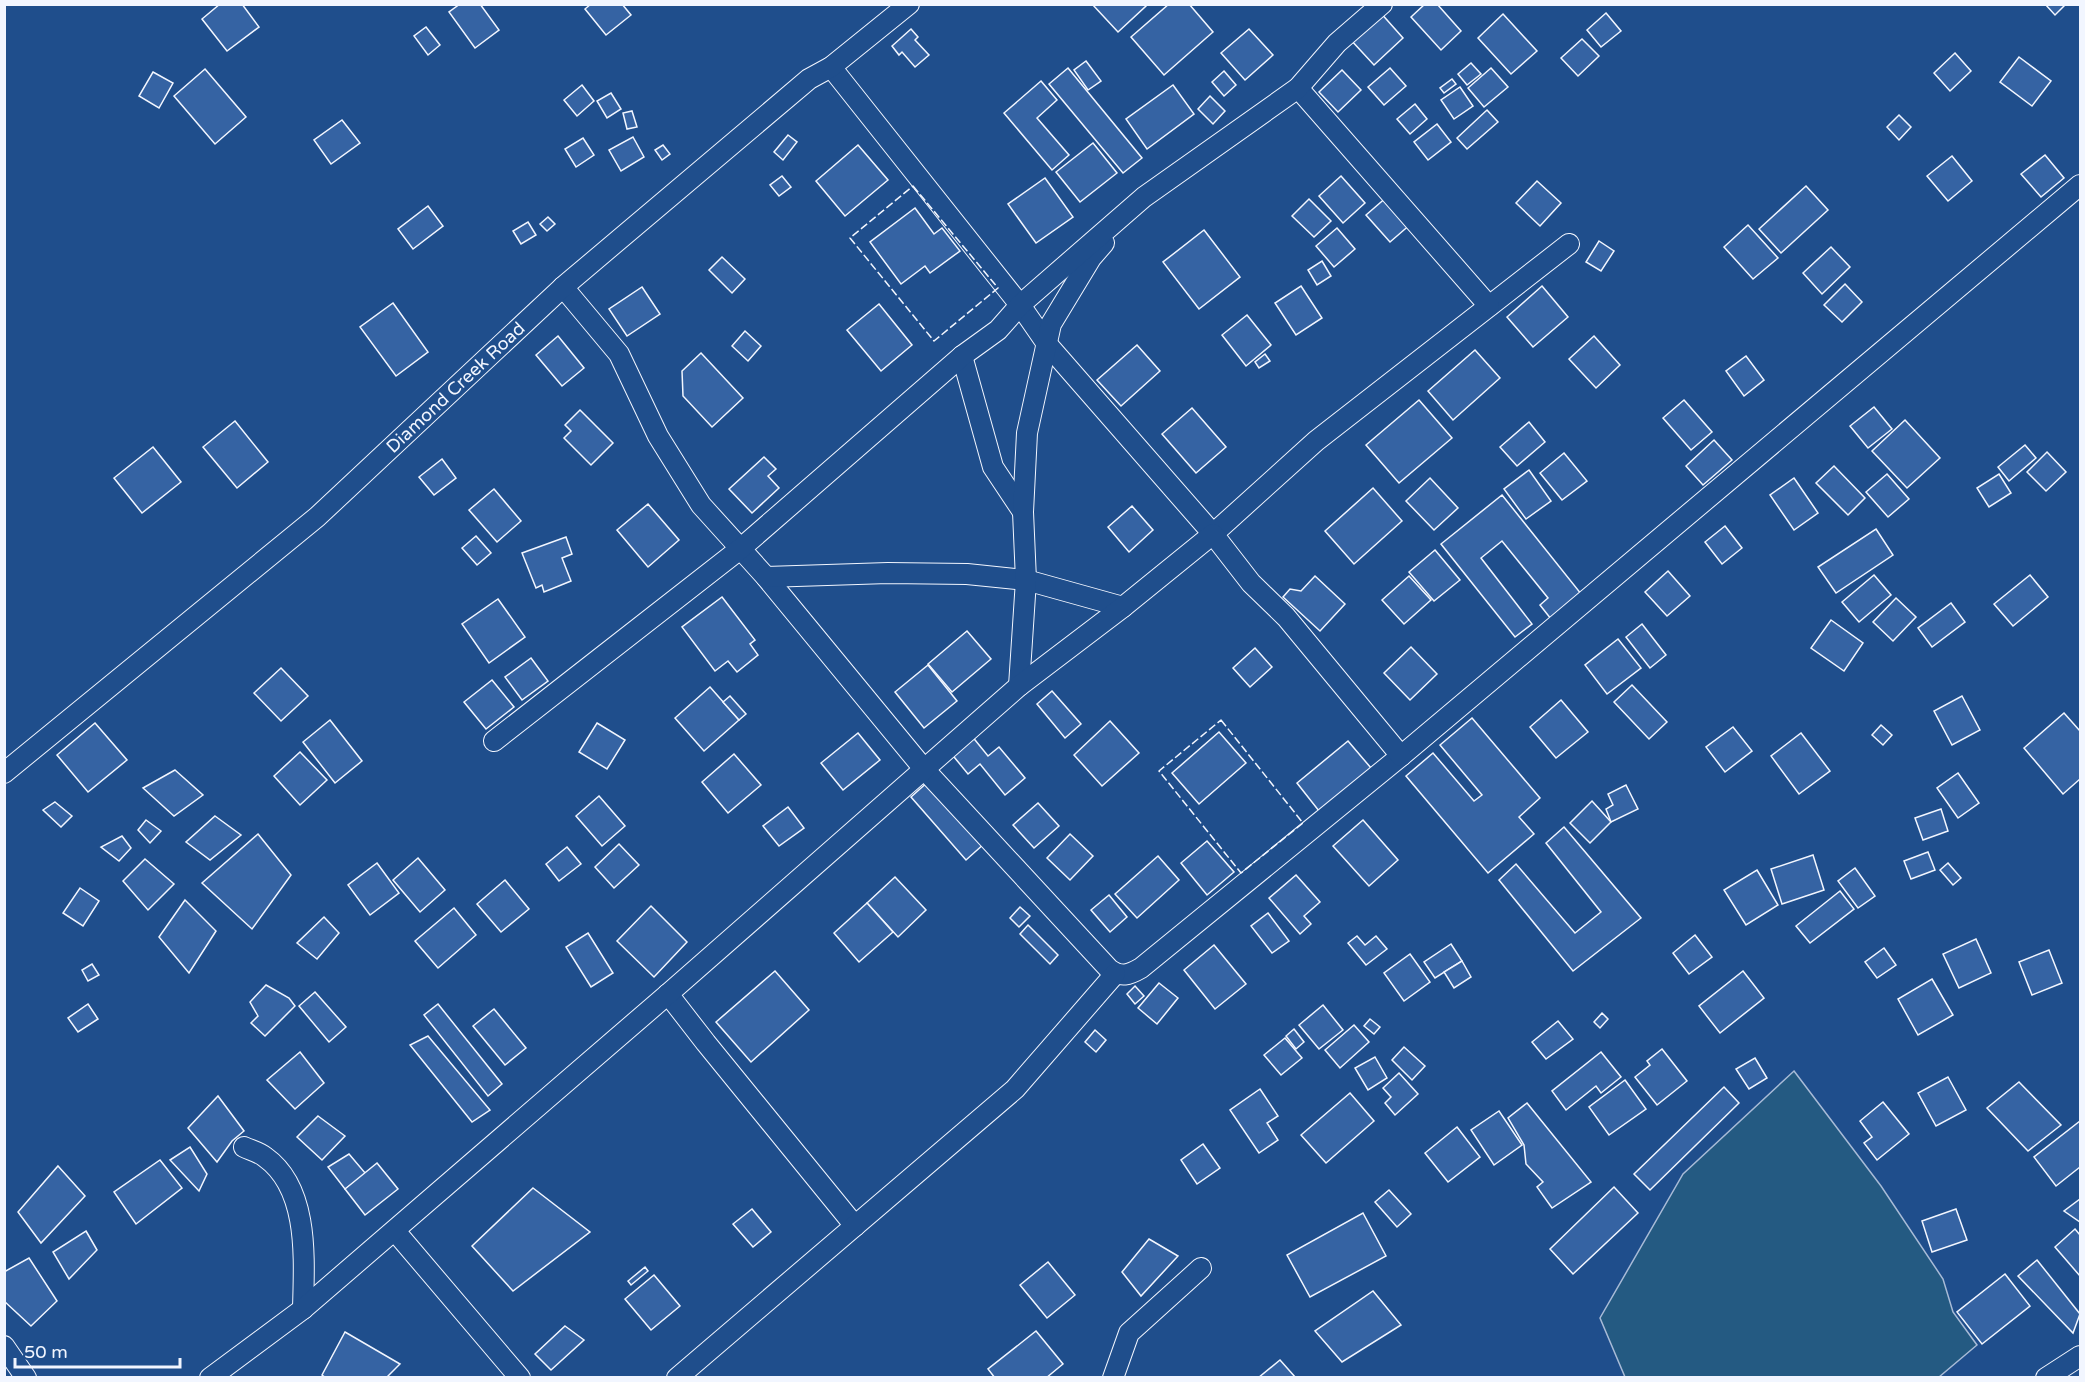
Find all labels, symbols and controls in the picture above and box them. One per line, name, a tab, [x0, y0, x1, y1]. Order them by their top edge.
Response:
street label: Diamond Creek Road	[382, 317, 529, 458]
scale bar	[15, 1331, 180, 1369]
text: 50 m	[24, 1341, 68, 1363]

